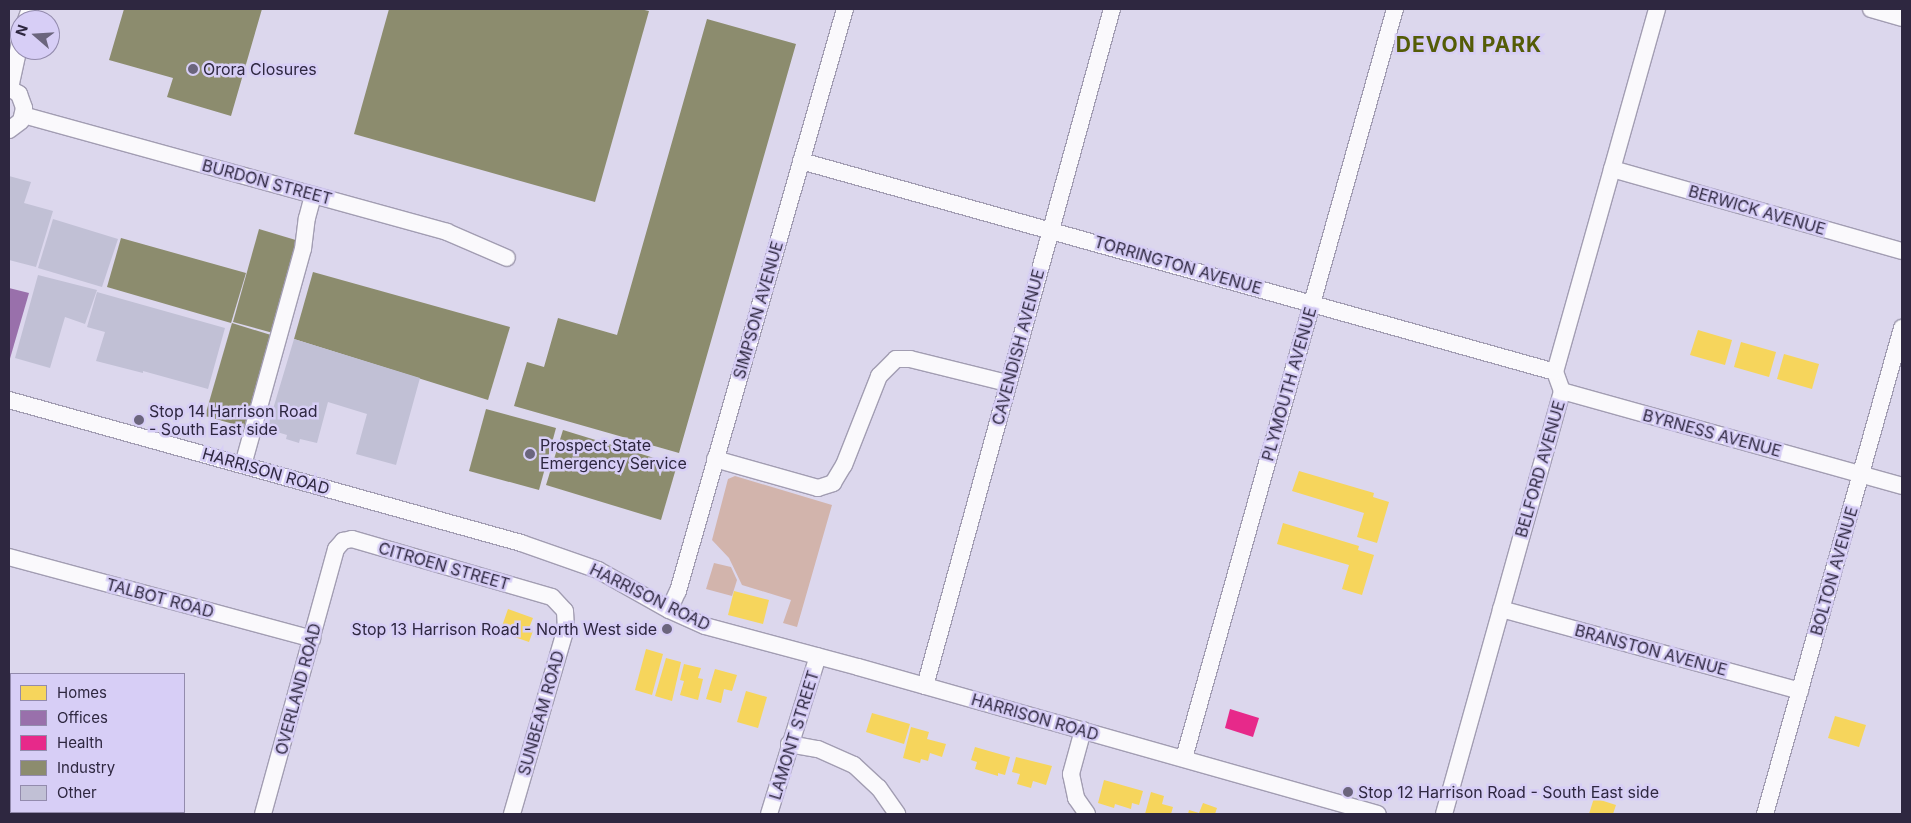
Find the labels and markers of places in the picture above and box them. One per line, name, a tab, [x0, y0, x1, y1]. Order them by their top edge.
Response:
place label: Orora Closures	[203, 59, 317, 79]
marker: Orora Closures	[187, 63, 199, 75]
place label: Stop 14 Harrison Road - South East side	[149, 401, 317, 439]
marker: Stop 14 Harrison Road - South East side	[133, 414, 145, 426]
place label: Prospect State Emergency Service	[540, 435, 687, 473]
marker: Prospect State Emergency Service	[524, 448, 536, 460]
place label: Stop 13 Harrison Road - North West side	[352, 619, 657, 639]
marker: Stop 13 Harrison Road - North West side	[661, 623, 673, 635]
place label: Stop 12 Harrison Road - South East side	[1358, 782, 1659, 802]
marker: Stop 12 Harrison Road - South East side	[1342, 786, 1354, 798]

